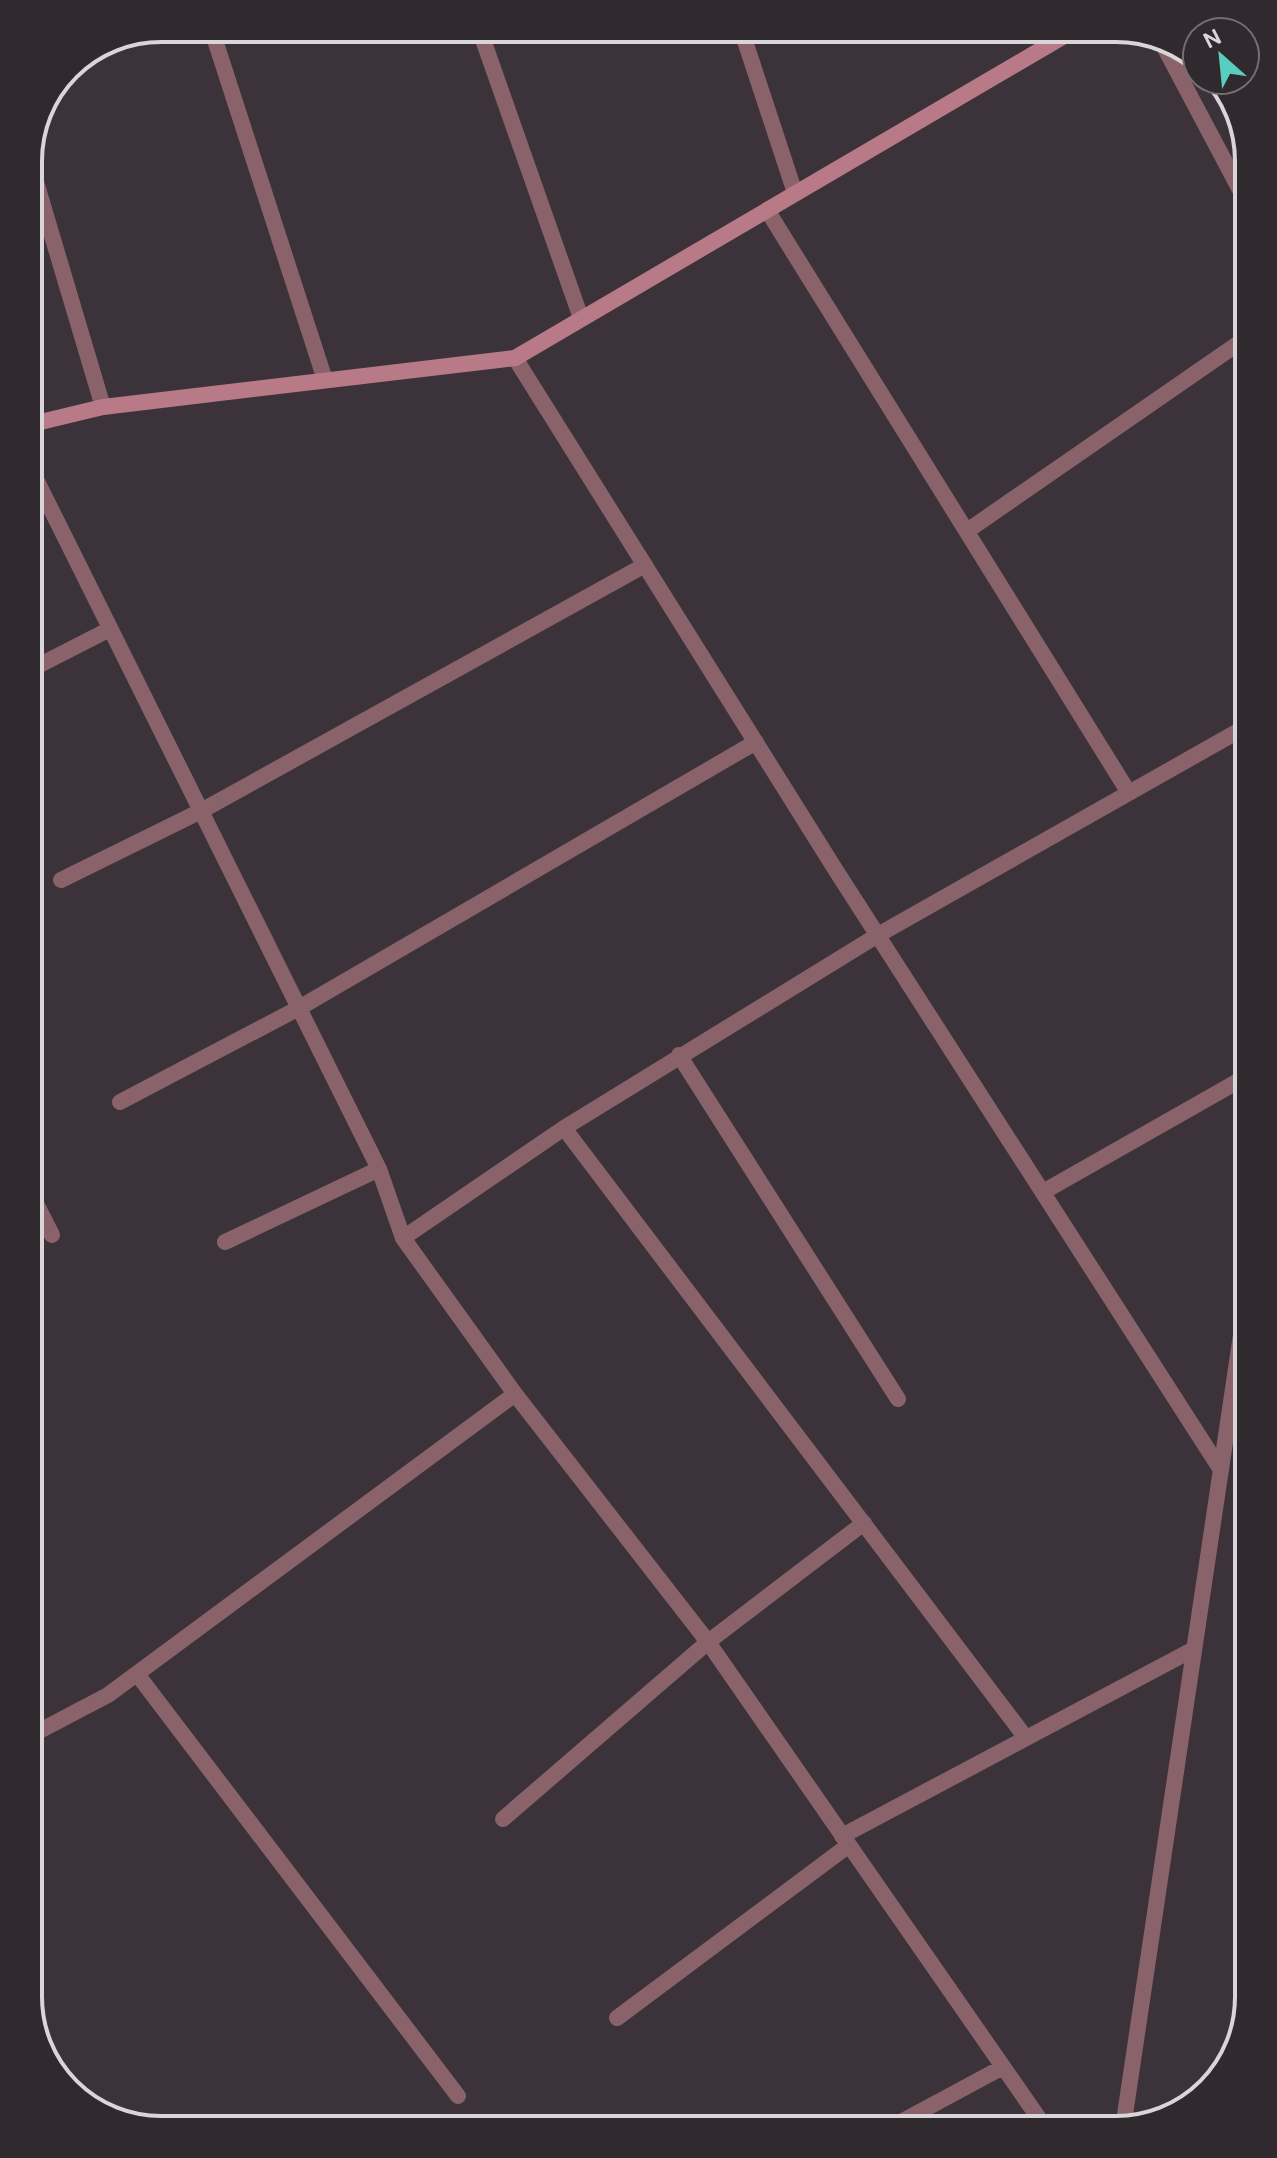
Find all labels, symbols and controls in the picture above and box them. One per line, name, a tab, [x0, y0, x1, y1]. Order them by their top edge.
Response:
north arrow	[1181, 16, 1261, 96]
text: N	[1198, 22, 1226, 55]

